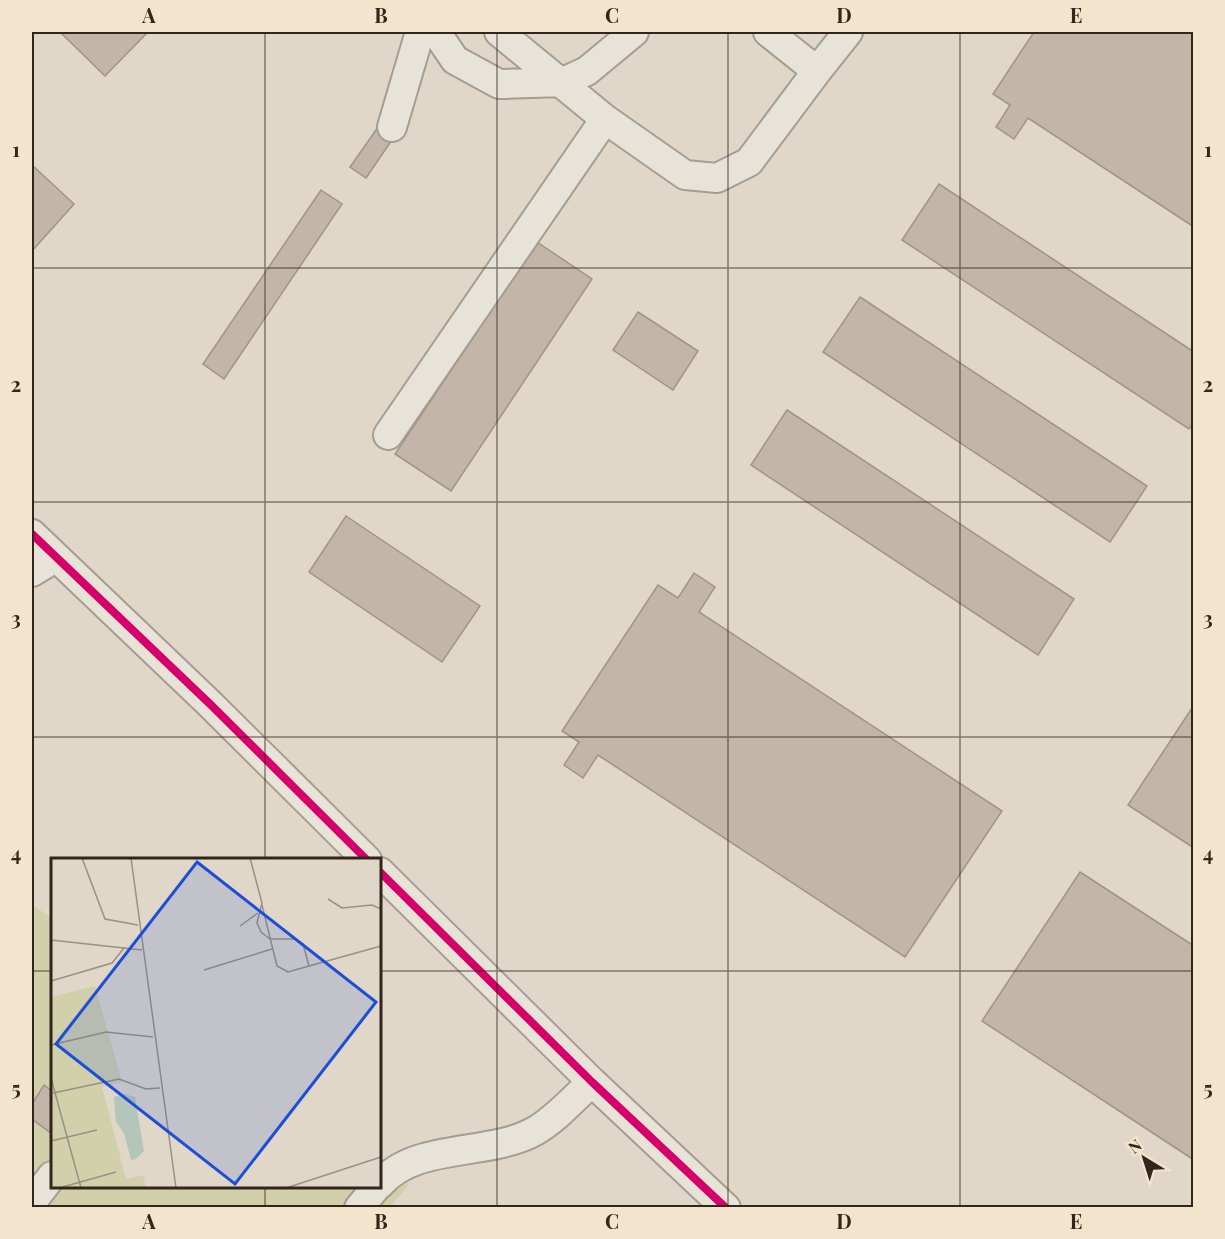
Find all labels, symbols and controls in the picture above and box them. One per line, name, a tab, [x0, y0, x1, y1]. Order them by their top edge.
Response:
text: A	[141, 1, 156, 28]
text: B	[374, 1, 388, 28]
text: C	[605, 1, 619, 28]
text: D	[836, 1, 852, 28]
text: E	[1070, 1, 1082, 28]
text: 1	[12, 135, 20, 162]
text: 1	[1204, 135, 1212, 162]
text: 2	[11, 370, 21, 397]
text: 2	[1203, 370, 1213, 397]
text: 3	[11, 604, 21, 631]
text: 3	[1203, 604, 1213, 631]
text: 4	[11, 839, 21, 866]
text: 4	[1203, 839, 1213, 866]
inset map	[51, 858, 381, 1188]
text: 5	[11, 1074, 21, 1101]
text: 5	[1203, 1074, 1213, 1101]
north arrow	[1114, 1128, 1174, 1188]
text: N	[1123, 1134, 1146, 1158]
text: A	[141, 1207, 156, 1234]
text: B	[374, 1207, 388, 1234]
text: C	[605, 1207, 619, 1234]
text: D	[836, 1207, 852, 1234]
text: E	[1070, 1207, 1082, 1234]

